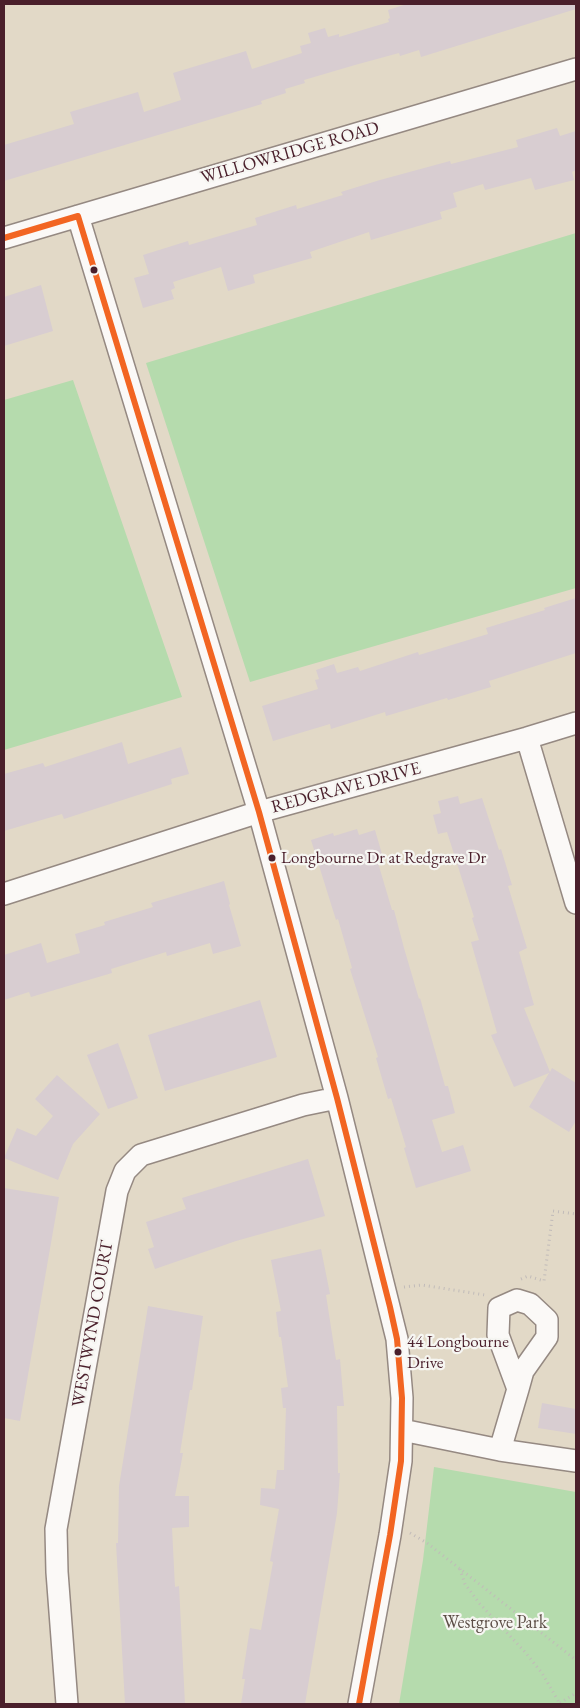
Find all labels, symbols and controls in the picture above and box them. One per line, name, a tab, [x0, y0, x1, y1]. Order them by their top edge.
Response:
street label: WILLOWRIDGE ROAD	[198, 117, 382, 189]
unlabelled marker	[89, 265, 99, 275]
street label: REDGRAVE DRIVE	[269, 758, 423, 818]
place label: Longbourne Dr at Redgrave Dr	[281, 848, 486, 868]
marker: Longbourne Dr at Redgrave Dr	[267, 853, 277, 863]
street label: WESTWYND COURT	[68, 1239, 118, 1409]
place label: 44 Longbourne Drive	[407, 1332, 509, 1372]
marker: 44 Longbourne Drive	[393, 1347, 403, 1357]
park label: Westgrove Park	[443, 1612, 547, 1634]

